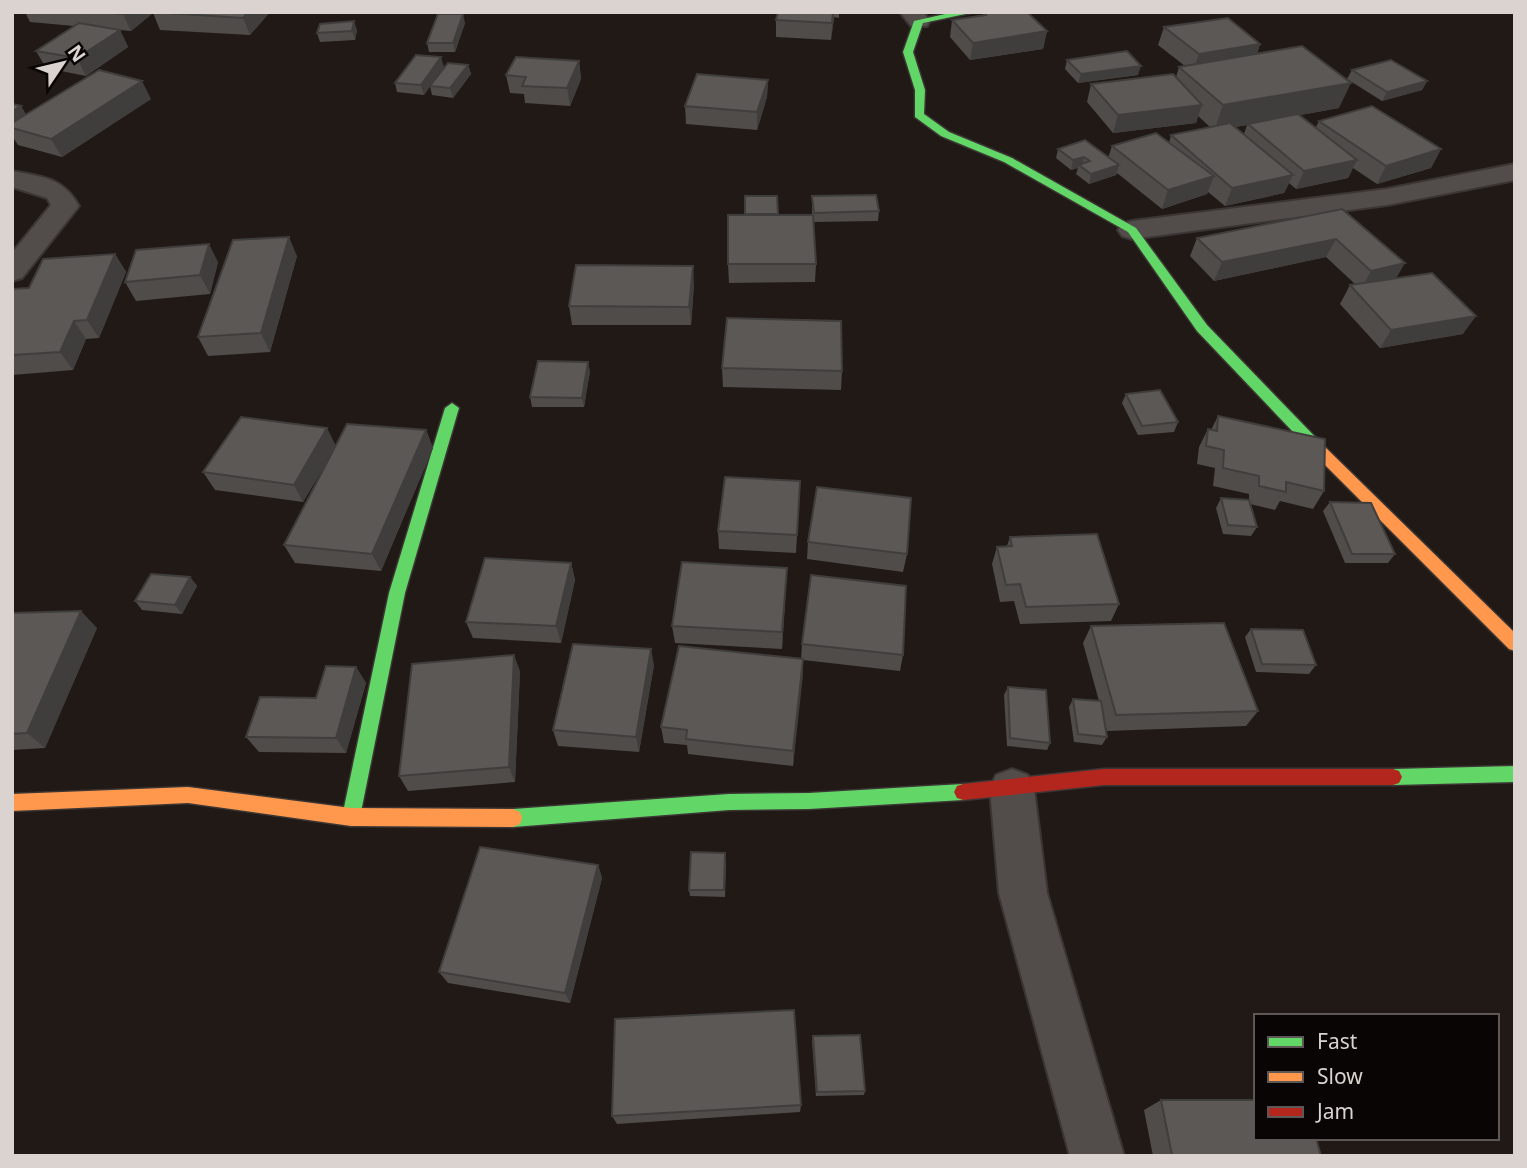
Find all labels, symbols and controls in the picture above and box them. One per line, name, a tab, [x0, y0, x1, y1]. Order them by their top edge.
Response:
north arrow	[28, 28, 98, 98]
text: N	[62, 39, 92, 67]
legend	[1254, 1014, 1499, 1140]
text: Fast	[1317, 1027, 1358, 1055]
text: Slow	[1317, 1062, 1363, 1090]
text: Jam	[1315, 1097, 1354, 1125]

